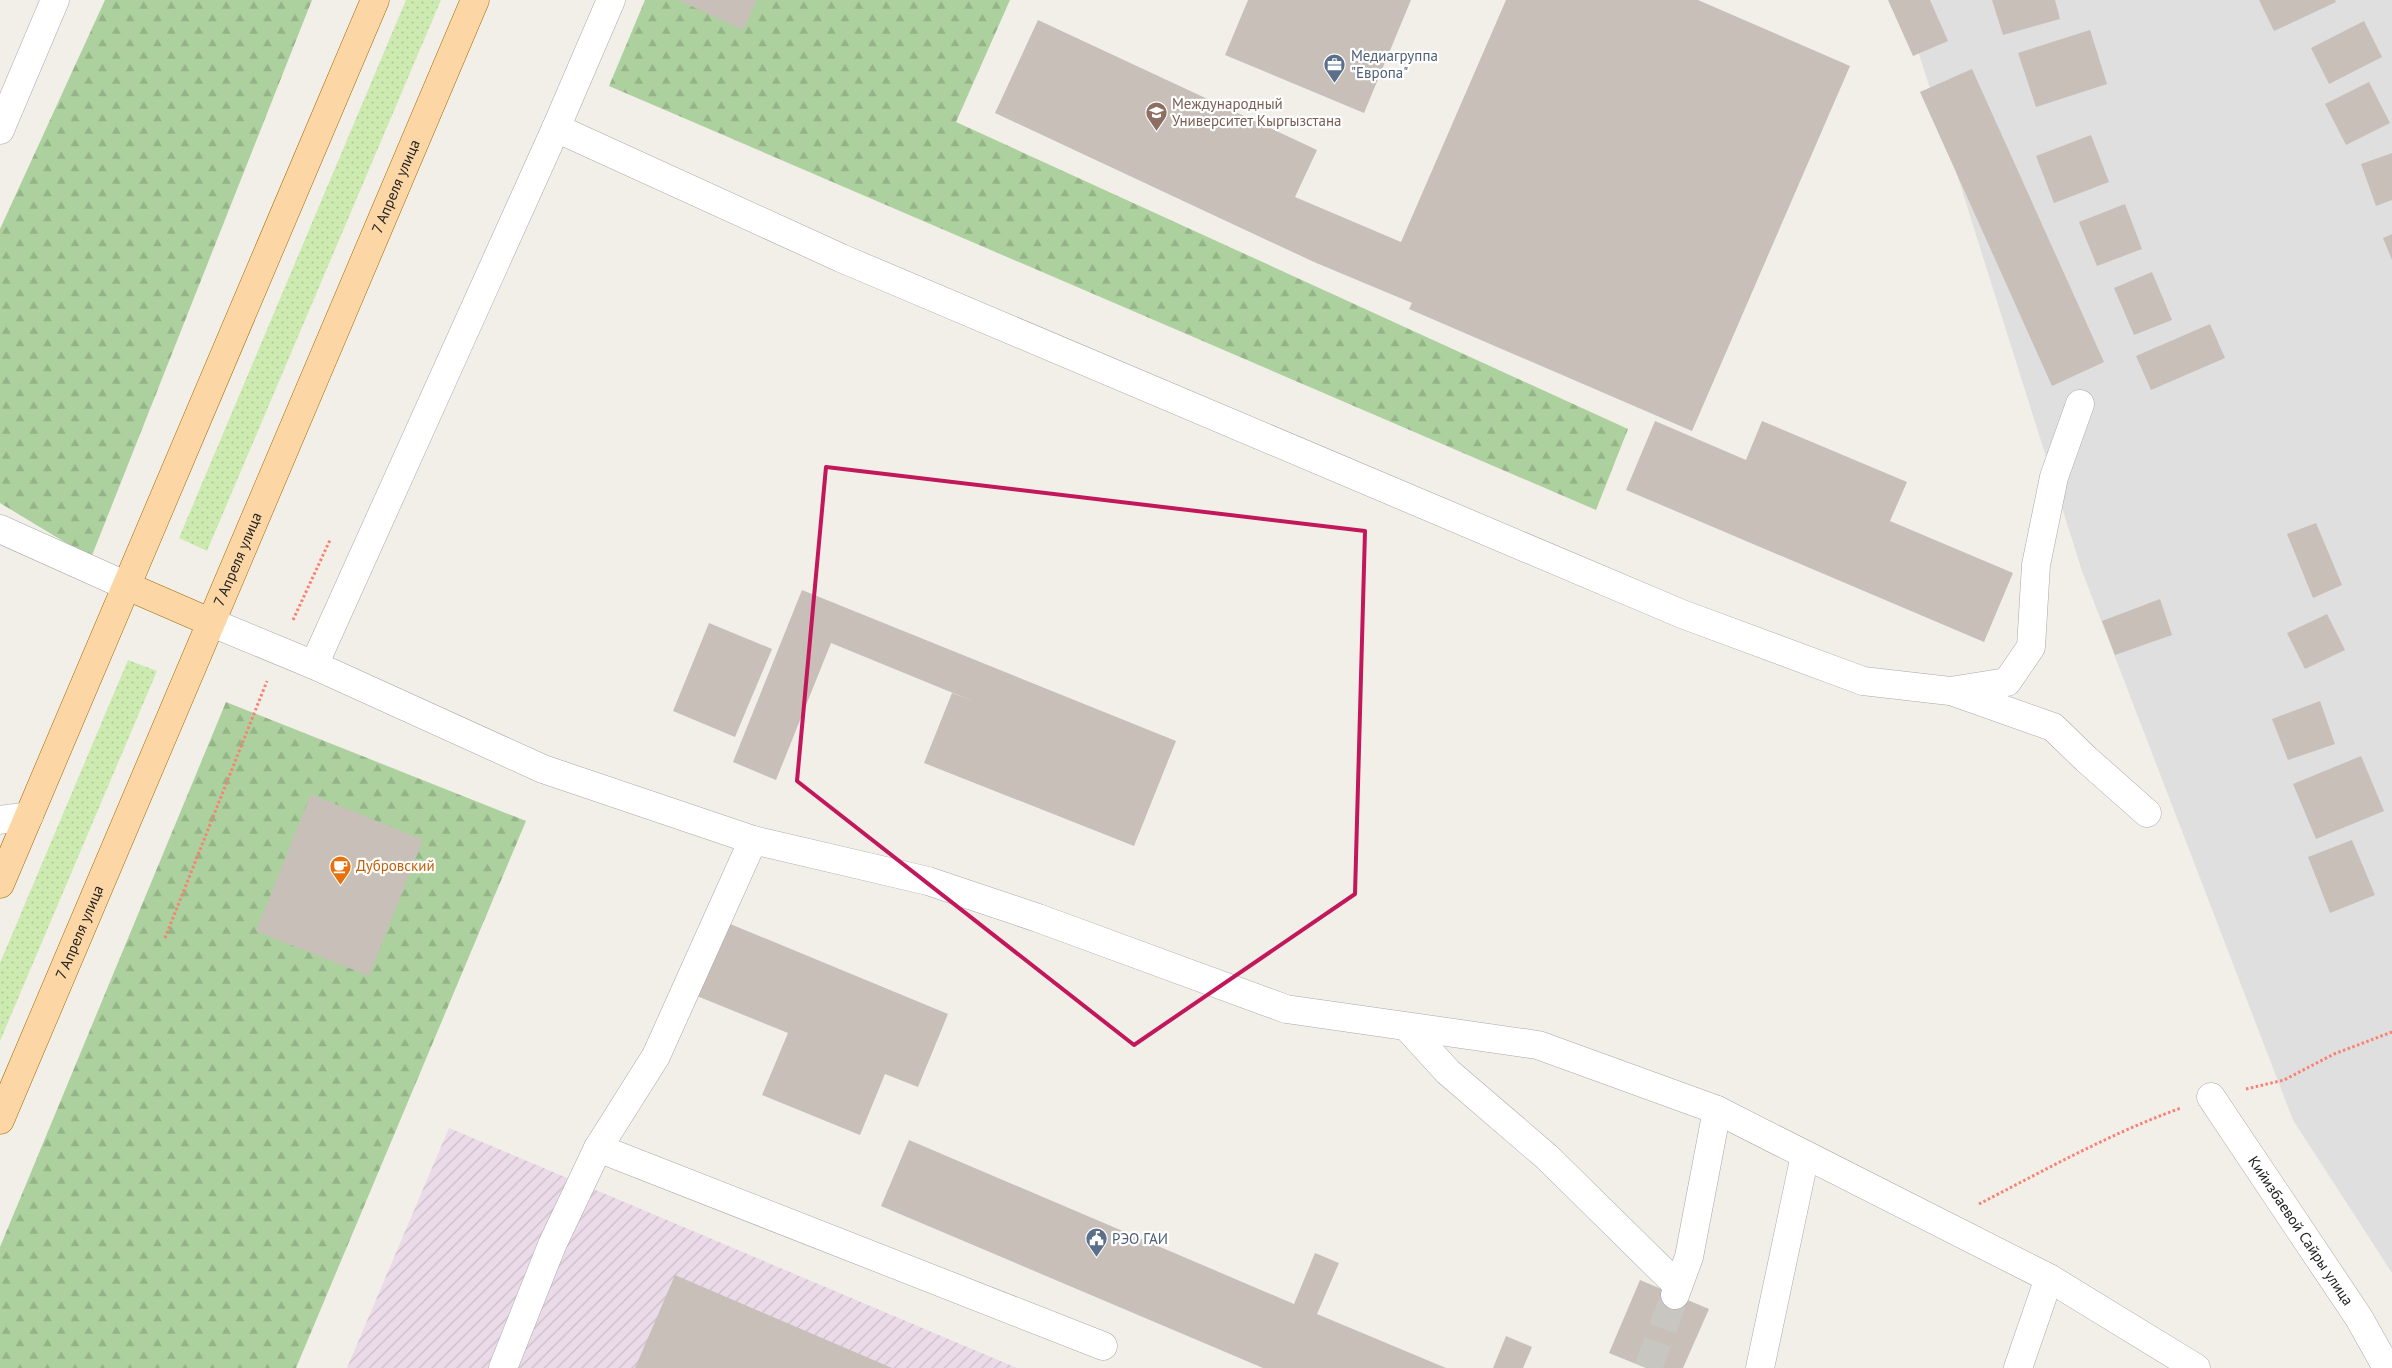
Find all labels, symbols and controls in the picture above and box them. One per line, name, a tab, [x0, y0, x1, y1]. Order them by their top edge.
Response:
place label: Медиагруппа "Европа"	[1351, 46, 1438, 82]
office icon: Медиагруппа "Европа"	[1323, 53, 1347, 84]
place label: Международный Университет Кыргызстана	[1172, 94, 1342, 130]
school or university icon: Международный Университет Кыргызстана	[1144, 101, 1168, 132]
street label: 7 Апреля улица	[367, 137, 424, 236]
street label: 7 Апреля улица	[209, 509, 266, 609]
cafe icon: Дубровский	[328, 854, 352, 885]
place label: Дубровский	[356, 856, 435, 875]
street label: 7 Апреля улица	[51, 882, 107, 982]
street label: Кийизбаевой Сайры улица	[2244, 1152, 2358, 1309]
public building icon: РЭО ГАИ	[1084, 1227, 1108, 1258]
place label: РЭО ГАИ	[1112, 1229, 1168, 1248]

